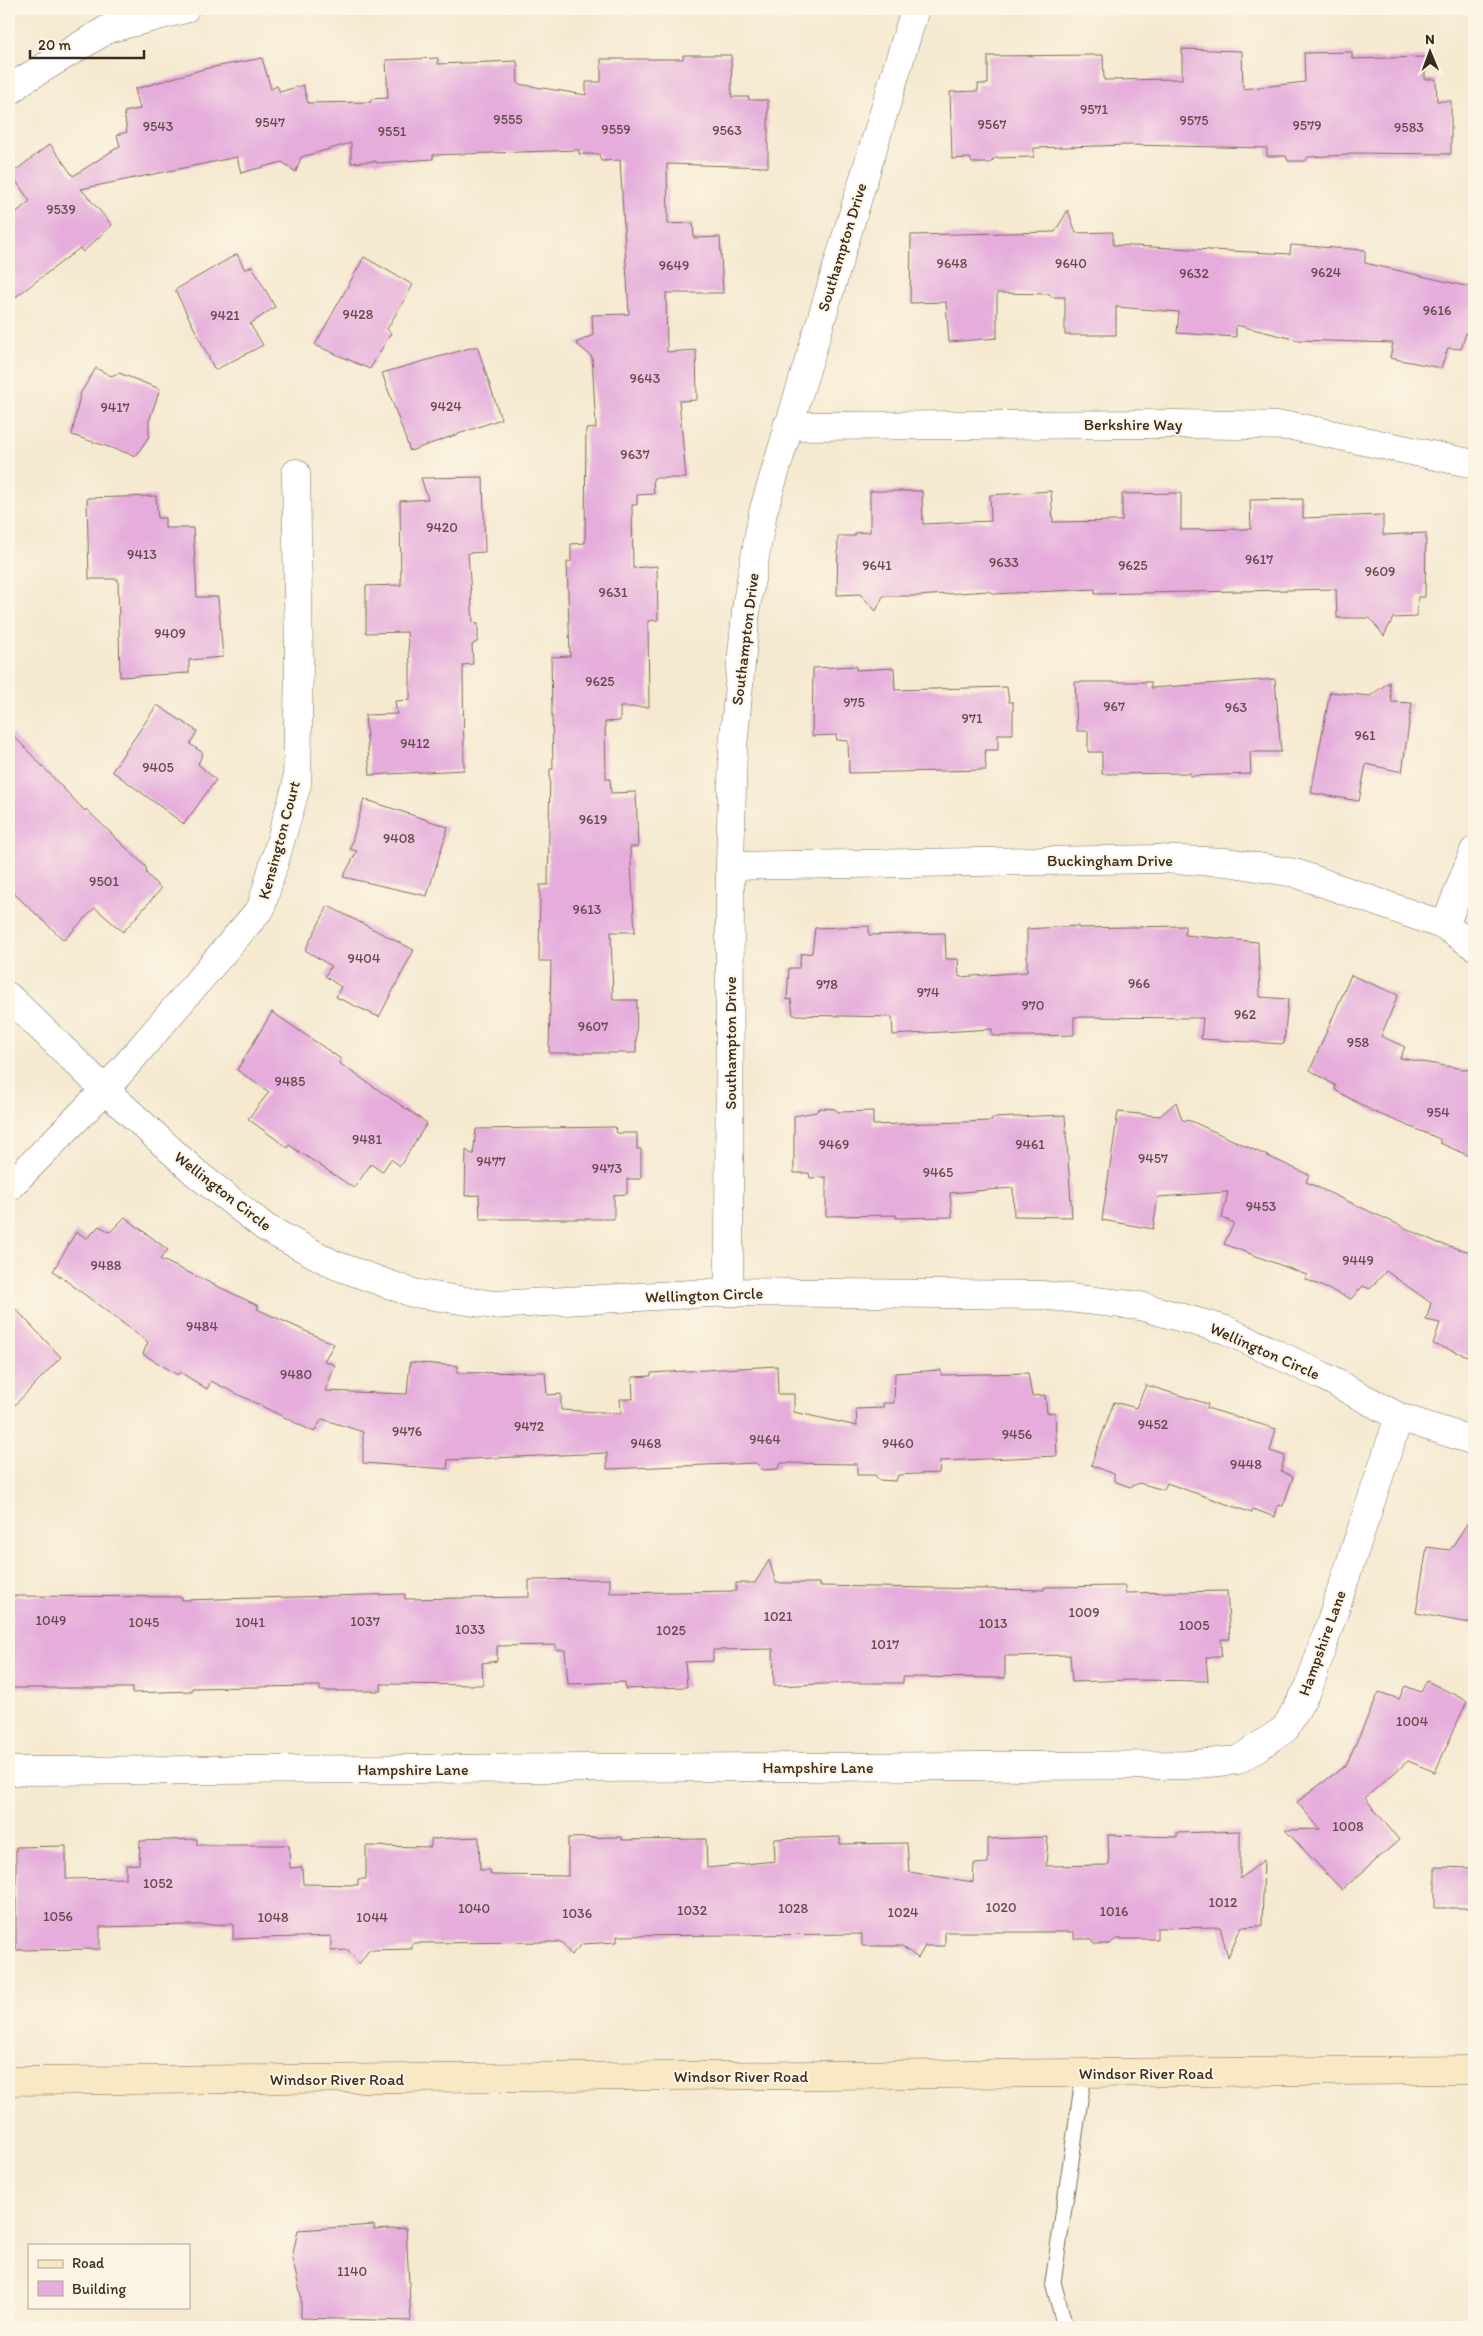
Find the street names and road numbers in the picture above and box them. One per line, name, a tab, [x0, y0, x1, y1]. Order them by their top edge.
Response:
street label: Southampton Drive	[813, 180, 871, 314]
street label: Berkshire Way	[1084, 415, 1183, 434]
street label: Southampton Drive	[727, 571, 763, 706]
street label: Kensington Court	[254, 779, 304, 901]
street label: Buckingham Drive	[1047, 851, 1173, 870]
street label: Southampton Drive	[721, 976, 740, 1110]
street label: Wellington Circle	[171, 1147, 275, 1235]
street label: Wellington Circle	[645, 1283, 763, 1307]
street label: Wellington Circle	[1207, 1318, 1323, 1384]
street label: Hampshire Lane	[1294, 1588, 1350, 1698]
street label: Hampshire Lane	[762, 1758, 874, 1777]
street label: Hampshire Lane	[357, 1760, 469, 1779]
street label: Windsor River Road	[1079, 2064, 1213, 2083]
street label: Windsor River Road	[674, 2067, 808, 2086]
street label: Windsor River Road	[270, 2070, 404, 2089]

